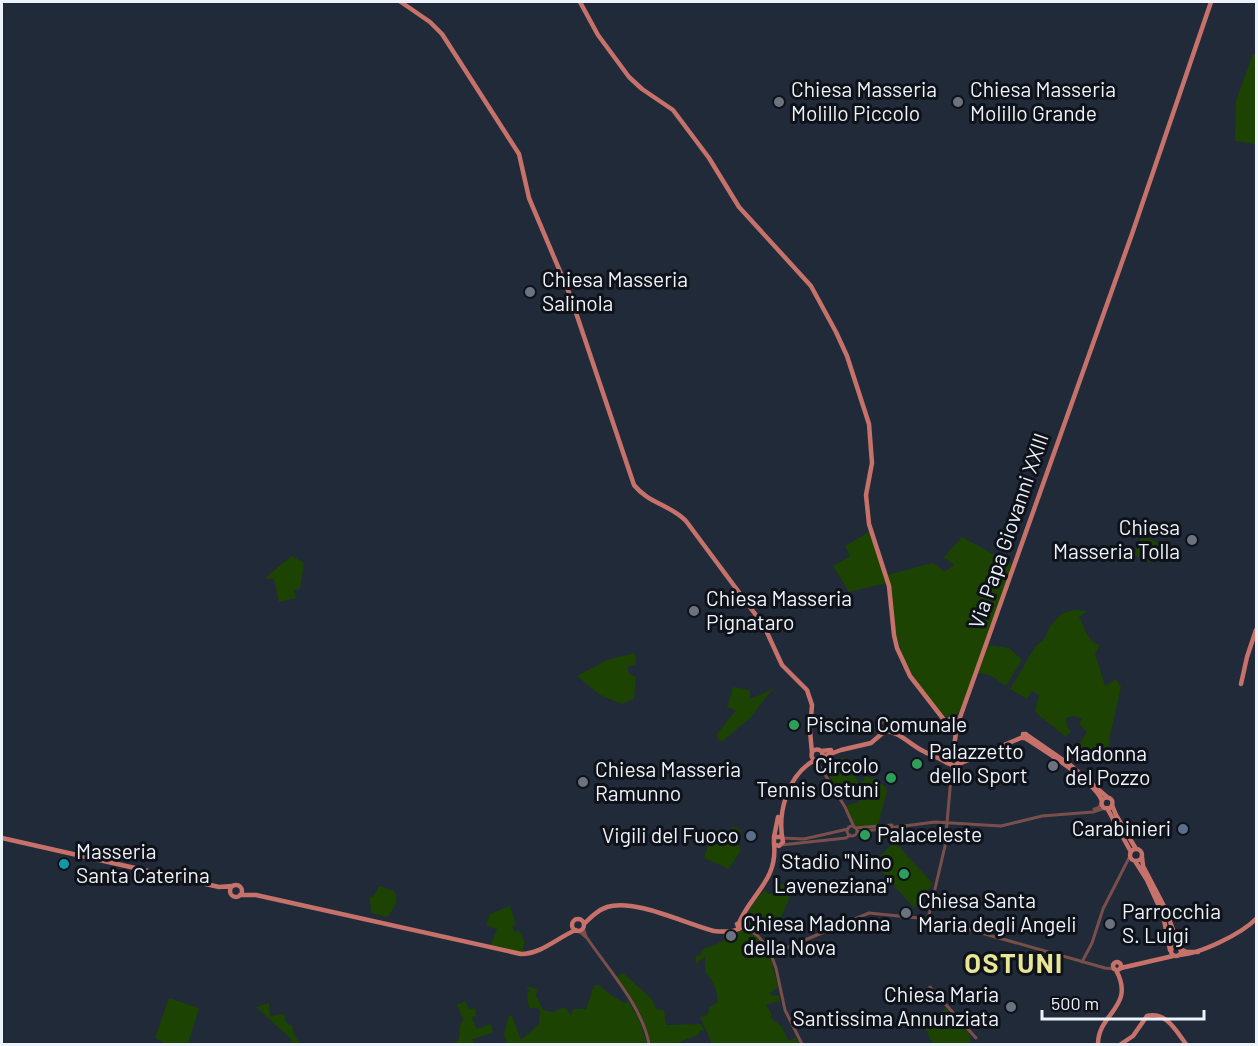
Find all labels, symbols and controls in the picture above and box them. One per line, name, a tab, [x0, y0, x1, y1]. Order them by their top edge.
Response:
place label: Chiesa Masseria Molillo Piccolo	[791, 76, 937, 125]
place label: Chiesa Masseria Molillo Grande	[970, 76, 1116, 125]
marker: Chiesa Masseria Molillo Piccolo	[772, 95, 786, 109]
marker: Chiesa Masseria Molillo Grande	[951, 95, 965, 109]
place label: Chiesa Masseria Salinola	[542, 266, 688, 315]
marker: Chiesa Masseria Salinola	[523, 285, 537, 299]
street label: Via Papa Giovanni XXIII	[962, 429, 1053, 632]
place label: Chiesa Masseria Tolla	[1053, 514, 1180, 563]
marker: Chiesa Masseria Tolla	[1185, 533, 1199, 547]
place label: Chiesa Masseria Pignataro	[706, 585, 852, 634]
marker: Chiesa Masseria Pignataro	[687, 604, 701, 618]
place label: Piscina Comunale	[806, 711, 967, 736]
marker: Piscina Comunale	[787, 718, 801, 732]
place label: Palazzetto dello Sport	[929, 738, 1028, 787]
place label: Madonna del Pozzo	[1065, 740, 1150, 789]
place label: Circolo Tennis Ostuni	[756, 752, 879, 801]
place label: Chiesa Masseria Ramunno	[595, 756, 741, 805]
marker: Palazzetto dello Sport	[910, 757, 924, 771]
marker: Madonna del Pozzo	[1046, 759, 1060, 773]
marker: Circolo Tennis Ostuni	[884, 771, 898, 785]
marker: Chiesa Masseria Ramunno	[576, 775, 590, 789]
place label: Carabinieri	[1072, 815, 1171, 840]
place label: Palaceleste	[877, 821, 982, 846]
place label: Vigili del Fuoco	[602, 822, 739, 847]
marker: Carabinieri	[1176, 822, 1190, 836]
marker: Palaceleste	[858, 828, 872, 842]
marker: Vigili del Fuoco	[744, 829, 758, 843]
place label: Masseria Santa Caterina	[76, 838, 210, 887]
place label: Stadio "Nino Laveneziana"	[774, 848, 892, 897]
marker: Masseria Santa Caterina	[57, 857, 71, 871]
marker: Stadio "Nino Laveneziana"	[897, 867, 911, 881]
place label: Chiesa Santa Maria degli Angeli	[918, 887, 1077, 936]
place label: Parrocchia S. Luigi	[1122, 898, 1221, 947]
marker: Chiesa Santa Maria degli Angeli	[899, 906, 913, 920]
place label: Chiesa Madonna della Nova	[743, 910, 890, 959]
marker: Parrocchia S. Luigi	[1103, 917, 1117, 931]
marker: Chiesa Madonna della Nova	[724, 929, 738, 943]
district label: OSTUNI	[964, 946, 1064, 978]
place label: Chiesa Maria Santissima Annunziata	[793, 981, 999, 1030]
scale bar	[1042, 983, 1204, 1021]
text: 500 m	[1051, 992, 1099, 1014]
marker: Chiesa Maria Santissima Annunziata	[1004, 1000, 1018, 1014]

